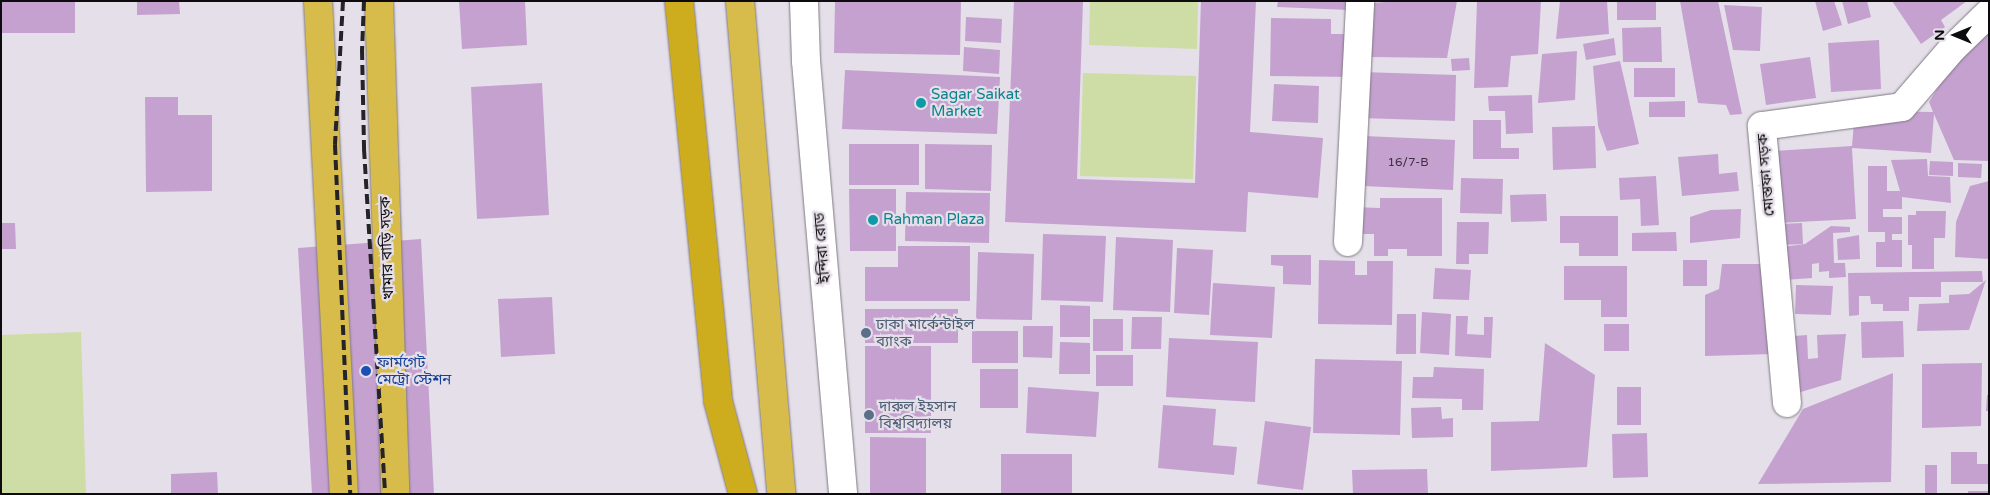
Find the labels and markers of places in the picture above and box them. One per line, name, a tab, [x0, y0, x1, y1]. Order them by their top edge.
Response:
place label: Sagar Saikat Market	[931, 85, 1020, 120]
marker: Sagar Saikat Market	[915, 97, 927, 109]
place label: Rahman Plaza	[883, 211, 985, 229]
marker: Rahman Plaza	[867, 214, 879, 226]
place label: ঢাকা মার্কেন্টাইল ব্যাংক	[876, 315, 974, 350]
marker: ঢাকা মার্কেন্টাইল ব্যাংক	[860, 327, 872, 339]
place label: ফার্মগেট মেট্রো স্টেশন	[377, 353, 451, 388]
marker: ফার্মগেট মেট্রো স্টেশন	[359, 364, 373, 378]
place label: দারুল ইহসান বিশ্ববিদ্যালয়	[879, 397, 956, 432]
marker: দারুল ইহসান বিশ্ববিদ্যালয়	[863, 409, 875, 421]

